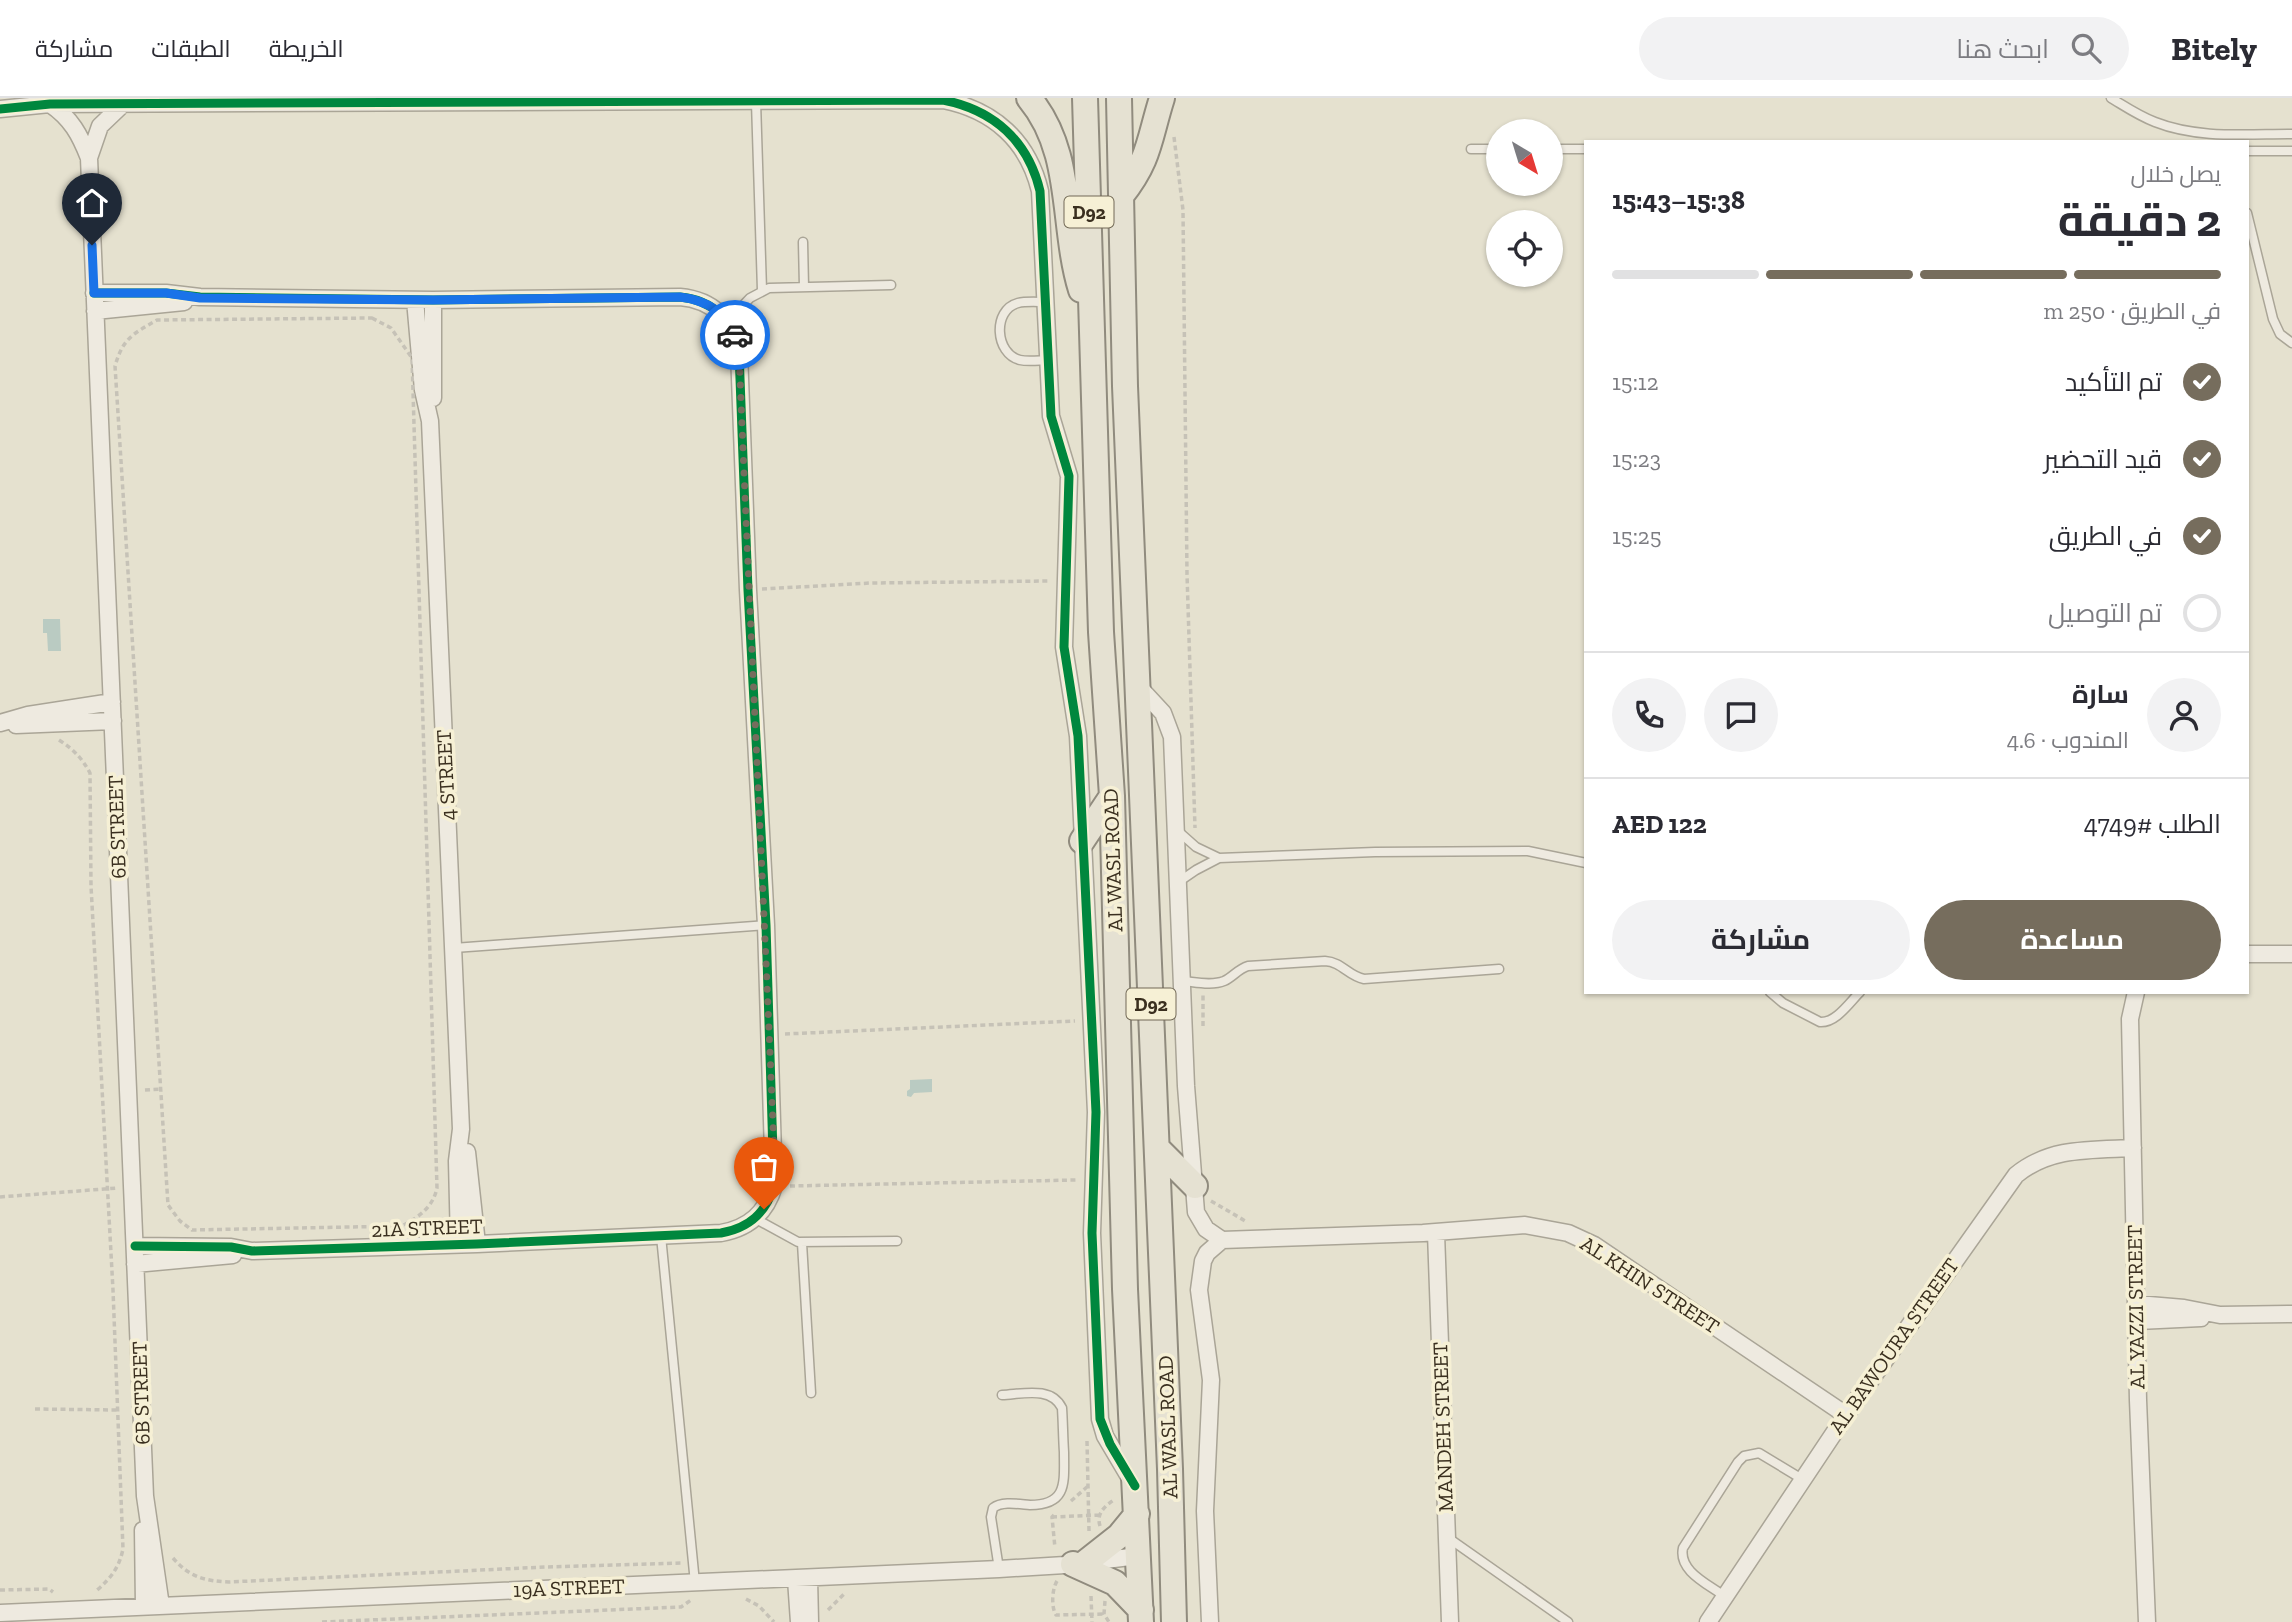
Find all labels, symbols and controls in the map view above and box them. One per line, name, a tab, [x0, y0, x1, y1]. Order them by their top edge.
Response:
search box	[1639, 17, 2129, 80]
icon: search	[2067, 29, 2105, 67]
text: Bitely	[2171, 29, 2257, 68]
text: ابحث هنا	[1956, 33, 2049, 65]
text: مشاركة	[35, 34, 113, 63]
text: الطبقات	[151, 34, 231, 63]
text: الخريطة	[269, 34, 344, 63]
north arrow	[1486, 119, 1563, 196]
map controls	[1486, 119, 1563, 287]
text: يصل خلال	[2130, 160, 2221, 188]
pin	[62, 173, 122, 245]
icon: home	[73, 184, 111, 222]
text: 15:38–15:43	[1612, 184, 1745, 216]
text: 2 دقيقة	[2058, 193, 2221, 248]
road number: D92	[1064, 196, 1114, 228]
button: locate	[1486, 210, 1563, 287]
text: في الطريق · 250 m	[2043, 297, 2221, 325]
courier	[700, 300, 770, 370]
icon: car	[716, 316, 754, 354]
icon: check	[2183, 363, 2221, 401]
text: تم التأكيد	[2065, 366, 2162, 398]
text: 15:12	[1612, 368, 1658, 396]
icon: check	[2183, 440, 2221, 478]
text: قيد التحضير	[2044, 443, 2162, 475]
text: 15:23	[1612, 445, 1661, 473]
icon: check	[2183, 517, 2221, 555]
text: في الطريق	[2049, 520, 2162, 552]
text: 15:25	[1612, 522, 1661, 550]
text: تم التوصيل	[2048, 597, 2162, 629]
button: phone	[1612, 678, 1686, 752]
button: chat	[1704, 678, 1778, 752]
text: سارة	[2072, 678, 2129, 710]
button: person	[2147, 678, 2221, 752]
text: المندوب · 4.6	[2007, 726, 2129, 754]
street label: 4 STREET	[431, 729, 460, 821]
street label: 6B STREET	[102, 775, 131, 879]
street label: AL WASL ROAD	[1098, 788, 1127, 932]
text: AED 122	[1612, 808, 1707, 840]
text: الطلب #4749	[2084, 808, 2221, 840]
button: مشاركة	[1612, 900, 1910, 980]
button: مساعدة	[1924, 900, 2221, 980]
road number: D92	[1126, 988, 1176, 1020]
pin	[734, 1137, 794, 1209]
icon: bag	[745, 1148, 783, 1186]
street label: 21A STREET	[371, 1213, 483, 1242]
street label: AL YAZZI STREET	[2122, 1225, 2149, 1389]
street label: AL KHIN STREET	[1576, 1230, 1724, 1339]
street label: AL BAWOURA STREET	[1823, 1253, 1964, 1438]
street label: 6B STREET	[126, 1341, 155, 1445]
street label: MANDEH STREET	[1427, 1342, 1458, 1512]
street label: AL WASL ROAD	[1153, 1355, 1182, 1499]
street label: 19A STREET	[513, 1573, 625, 1602]

